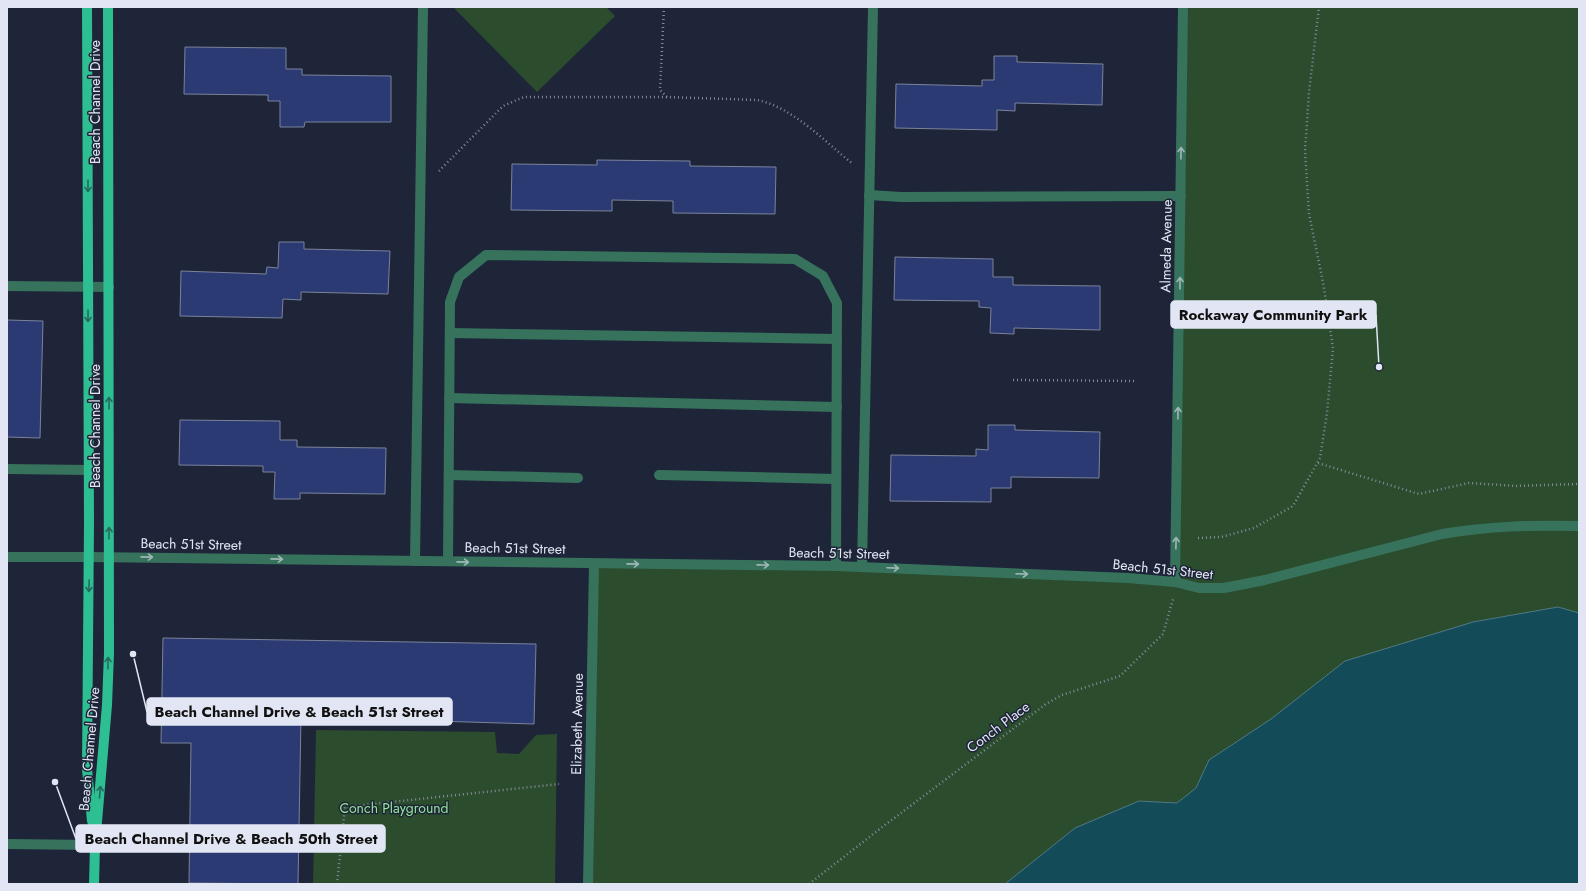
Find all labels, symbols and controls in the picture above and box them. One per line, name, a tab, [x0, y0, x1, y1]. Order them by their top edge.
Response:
street label: Beach Channel Drive	[85, 40, 105, 164]
one-way arrow	[1177, 147, 1185, 160]
one-way arrow	[84, 179, 92, 192]
street label: Almeda Avenue	[1155, 199, 1177, 293]
one-way arrow	[1176, 277, 1183, 290]
callout: Rockaway Community Park	[1171, 301, 1376, 328]
text: Rockaway Community Park	[1179, 304, 1368, 326]
one-way arrow	[84, 309, 92, 322]
street label: Beach Channel Drive	[85, 364, 105, 488]
one-way arrow	[105, 397, 113, 410]
one-way arrow	[1174, 407, 1182, 420]
one-way arrow	[105, 527, 113, 540]
street label: Beach 51st Street	[140, 533, 242, 555]
street label: Beach 51st Street	[464, 537, 566, 559]
one-way arrow	[1172, 537, 1180, 550]
street label: Beach 51st Street	[788, 542, 890, 564]
one-way arrow	[140, 554, 153, 561]
street label: Beach 51st Street	[1112, 554, 1215, 584]
one-way arrow	[270, 555, 283, 563]
one-way arrow	[456, 558, 469, 565]
one-way arrow	[626, 560, 639, 568]
one-way arrow	[756, 561, 769, 569]
one-way arrow	[886, 565, 899, 572]
one-way arrow	[1015, 570, 1028, 577]
one-way arrow	[85, 579, 93, 592]
one-way arrow	[105, 657, 112, 670]
street label: Elizabeth Avenue	[566, 673, 588, 775]
street label: Beach Channel Drive	[74, 686, 104, 812]
street label: Conch Place	[962, 697, 1034, 757]
callout: Beach Channel Drive & Beach 51st Street	[147, 698, 452, 725]
text: Beach Channel Drive & Beach 51st Street	[154, 701, 444, 723]
one-way arrow	[96, 786, 103, 799]
park label: Conch Playground	[339, 798, 449, 818]
callout: Beach Channel Drive & Beach 50th Street	[76, 825, 385, 852]
text: Beach Channel Drive & Beach 50th Street	[84, 828, 378, 850]

